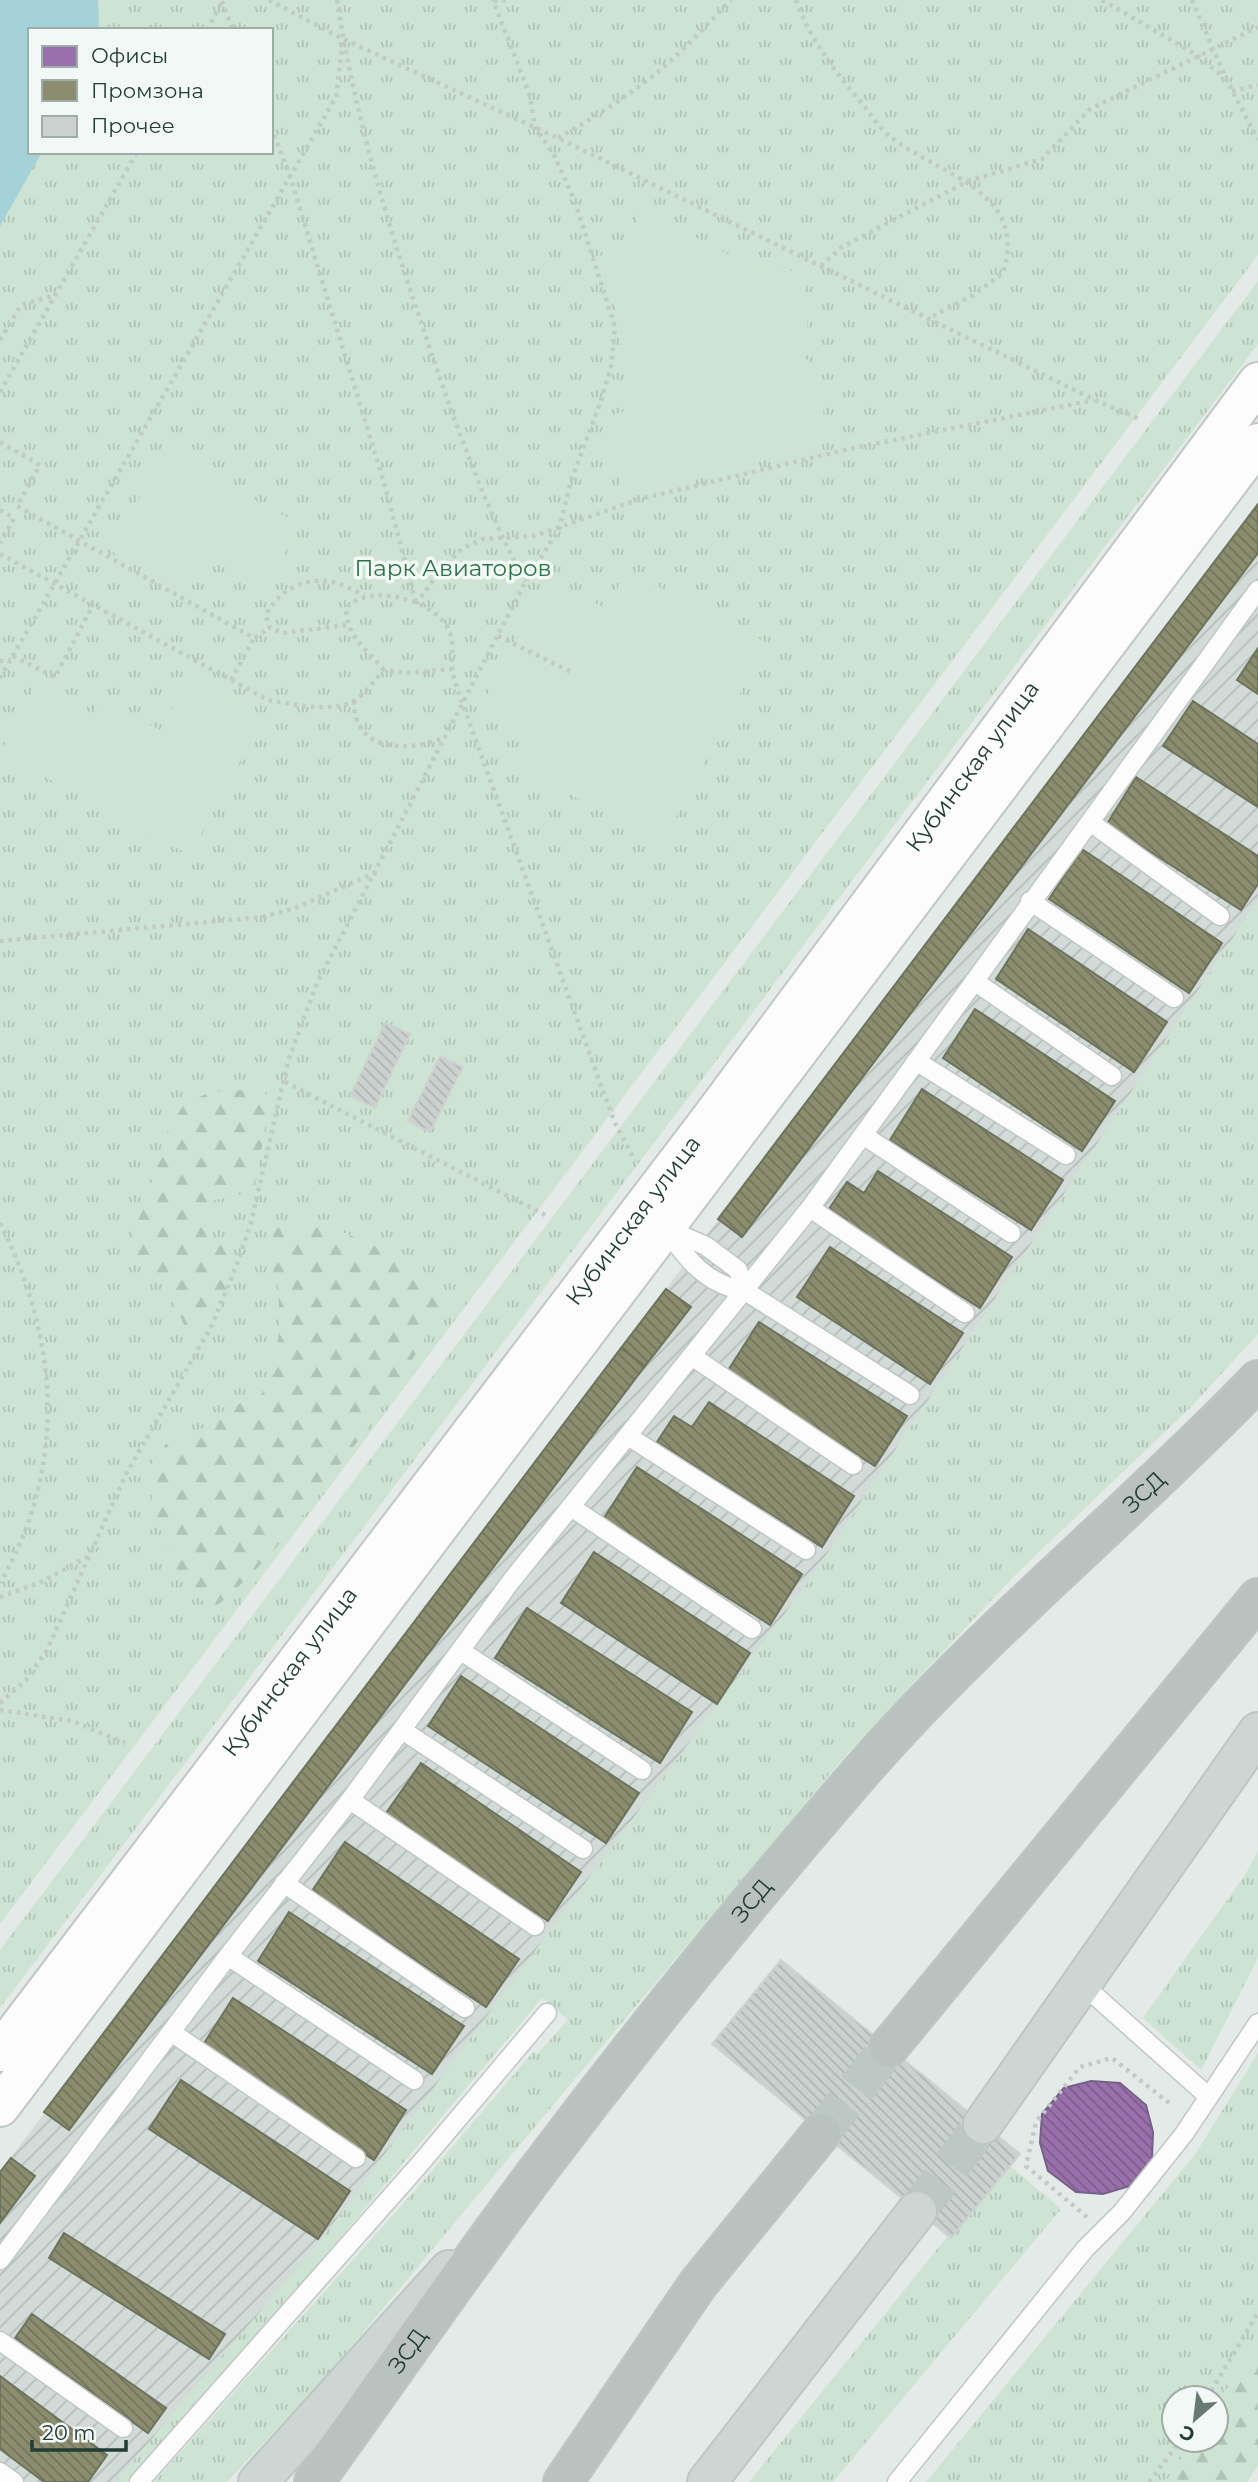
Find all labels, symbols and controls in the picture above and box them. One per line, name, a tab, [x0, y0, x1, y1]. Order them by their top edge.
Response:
legend	[28, 28, 273, 154]
text: Офисы	[91, 43, 168, 68]
text: Промзона	[91, 78, 204, 103]
text: Прочее	[91, 113, 175, 138]
park label: Парк Авиаторов	[354, 554, 552, 582]
street label: Кубинская улица	[900, 675, 1045, 857]
street label: Кубинская улица	[559, 1130, 707, 1311]
street label: ЗСД	[1117, 1465, 1171, 1519]
street label: Кубинская улица	[216, 1581, 363, 1762]
street label: ЗСД	[725, 1873, 778, 1928]
street label: ЗСД	[382, 2323, 433, 2379]
north arrow	[1160, 2384, 1230, 2454]
scale bar	[32, 2408, 126, 2452]
text: 20 m	[42, 2420, 96, 2445]
text: С	[1176, 2420, 1199, 2447]

